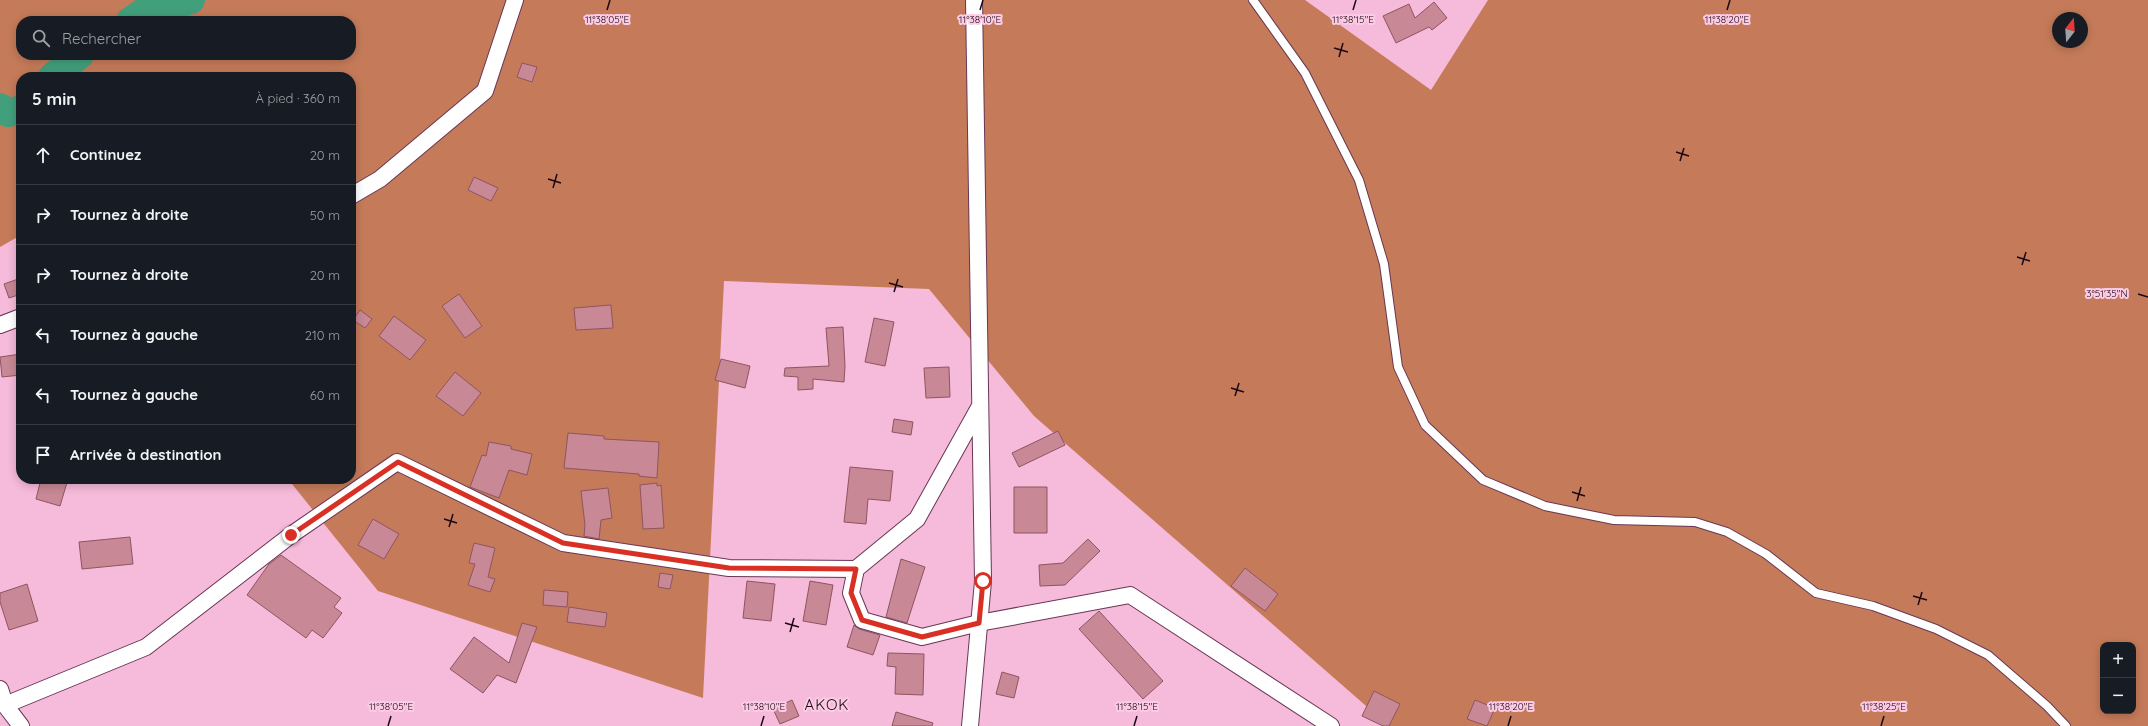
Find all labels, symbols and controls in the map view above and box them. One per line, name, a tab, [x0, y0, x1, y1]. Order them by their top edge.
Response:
north arrow	[2052, 12, 2088, 48]
text: 11°38'05"E	[585, 13, 629, 26]
text: 11°38'10"E	[959, 13, 1002, 26]
text: 11°38'15"E	[1332, 13, 1374, 26]
text: 11°38'20"E	[1705, 13, 1749, 26]
search box	[16, 16, 356, 60]
icon: search	[30, 27, 52, 49]
text: Rechercher	[62, 29, 141, 48]
text: 5 min	[32, 88, 76, 109]
text: À pied · 360 m	[256, 90, 340, 106]
icon: ahead	[32, 144, 54, 166]
text: Continuez	[70, 145, 141, 164]
text: 20 m	[310, 147, 340, 163]
icon: right	[32, 204, 54, 226]
text: Tournez à droite	[70, 205, 189, 224]
text: 50 m	[310, 207, 340, 223]
icon: right	[32, 264, 54, 286]
text: Tournez à droite	[70, 265, 189, 284]
text: 20 m	[310, 267, 340, 283]
text: 3°51'35"N	[2086, 287, 2128, 300]
icon: left	[32, 324, 54, 346]
text: Tournez à gauche	[70, 325, 198, 344]
text: 210 m	[305, 327, 340, 343]
icon: left	[32, 384, 54, 406]
text: Tournez à gauche	[70, 385, 198, 404]
text: 60 m	[310, 387, 340, 403]
icon: arrive	[32, 444, 54, 466]
text: Arrivée à destination	[70, 445, 222, 464]
route end	[282, 526, 300, 544]
route start	[974, 572, 992, 590]
map controls	[2100, 642, 2136, 714]
button: +	[2100, 642, 2136, 678]
button: −	[2100, 678, 2136, 714]
district label: AKOK	[805, 695, 850, 714]
text: 11°38'05"E	[369, 700, 413, 713]
text: 11°38'10"E	[743, 700, 786, 713]
text: 11°38'15"E	[1116, 700, 1158, 713]
text: 11°38'20"E	[1489, 700, 1533, 713]
text: 11°38'25"E	[1862, 700, 1906, 713]

